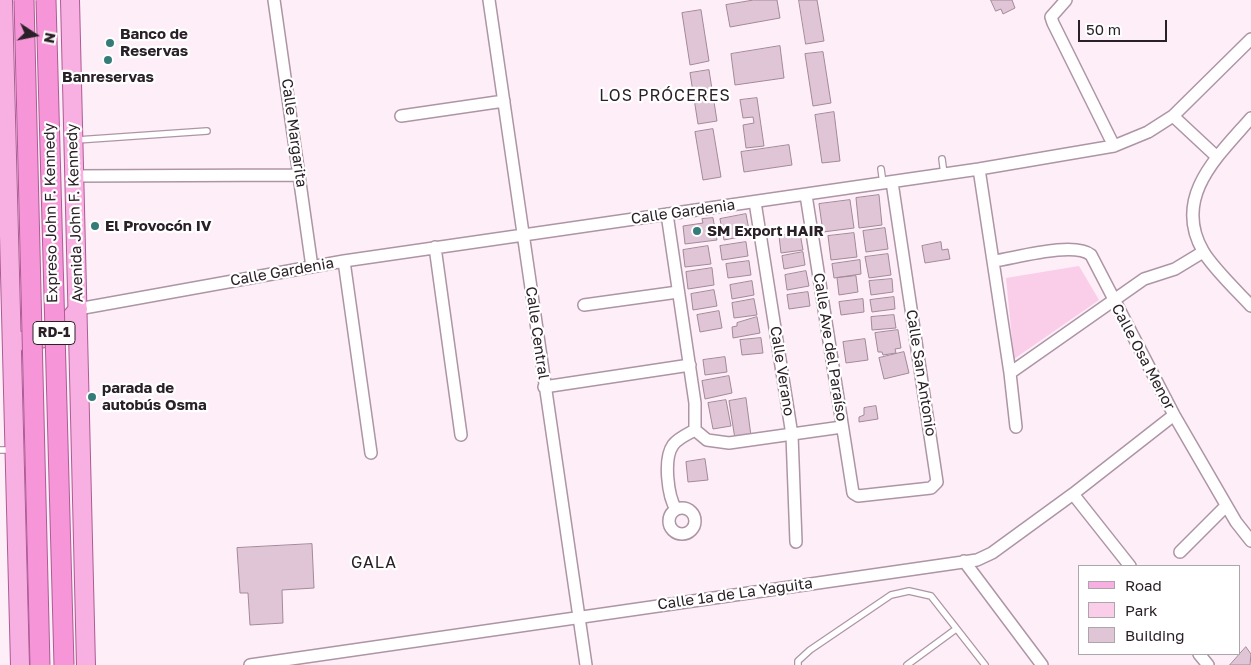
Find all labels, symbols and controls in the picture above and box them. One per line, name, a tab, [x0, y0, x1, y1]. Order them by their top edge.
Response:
north arrow	[10, 10, 60, 60]
scale bar	[1081, 10, 1170, 42]
text: 50 m	[1086, 20, 1121, 38]
place label: Banco de Reservas	[120, 25, 188, 60]
text: N	[41, 31, 60, 45]
marker: Banco de Reservas	[104, 37, 116, 49]
marker: Banreservas	[102, 54, 114, 66]
place label: Banreservas	[62, 68, 154, 86]
street label: Calle Margarita	[277, 77, 311, 189]
district label: LOS PRÓCERES	[598, 86, 732, 106]
street label: Expreso John F. Kennedy	[40, 123, 62, 303]
street label: Avenida John F. Kennedy	[63, 123, 87, 303]
street label: Calle Gardenia	[630, 196, 736, 228]
place label: El Provocón IV	[105, 217, 211, 235]
marker: El Provocón IV	[89, 220, 101, 232]
place label: SM Export HAIR	[707, 222, 824, 240]
marker: SM Export HAIR	[691, 225, 703, 237]
street label: Calle Gardenia	[229, 254, 335, 290]
street label: Calle Ave del Paraíso	[809, 271, 851, 423]
street label: Calle Central	[522, 285, 552, 381]
street label: Calle Osa Menor	[1107, 301, 1179, 413]
street label: Calle San Antonio	[902, 308, 940, 438]
road number: RD-1	[33, 322, 75, 344]
street label: Calle Verano	[766, 325, 798, 417]
place label: parada de autobús Osma	[102, 379, 207, 414]
marker: parada de autobús Osma	[86, 391, 98, 403]
district label: GALA	[351, 553, 397, 573]
legend	[1078, 565, 1241, 655]
street label: Calle 1a de La Yaguita	[656, 574, 814, 614]
text: Road	[1125, 576, 1162, 594]
text: Park	[1125, 601, 1157, 619]
text: Building	[1125, 626, 1185, 644]

